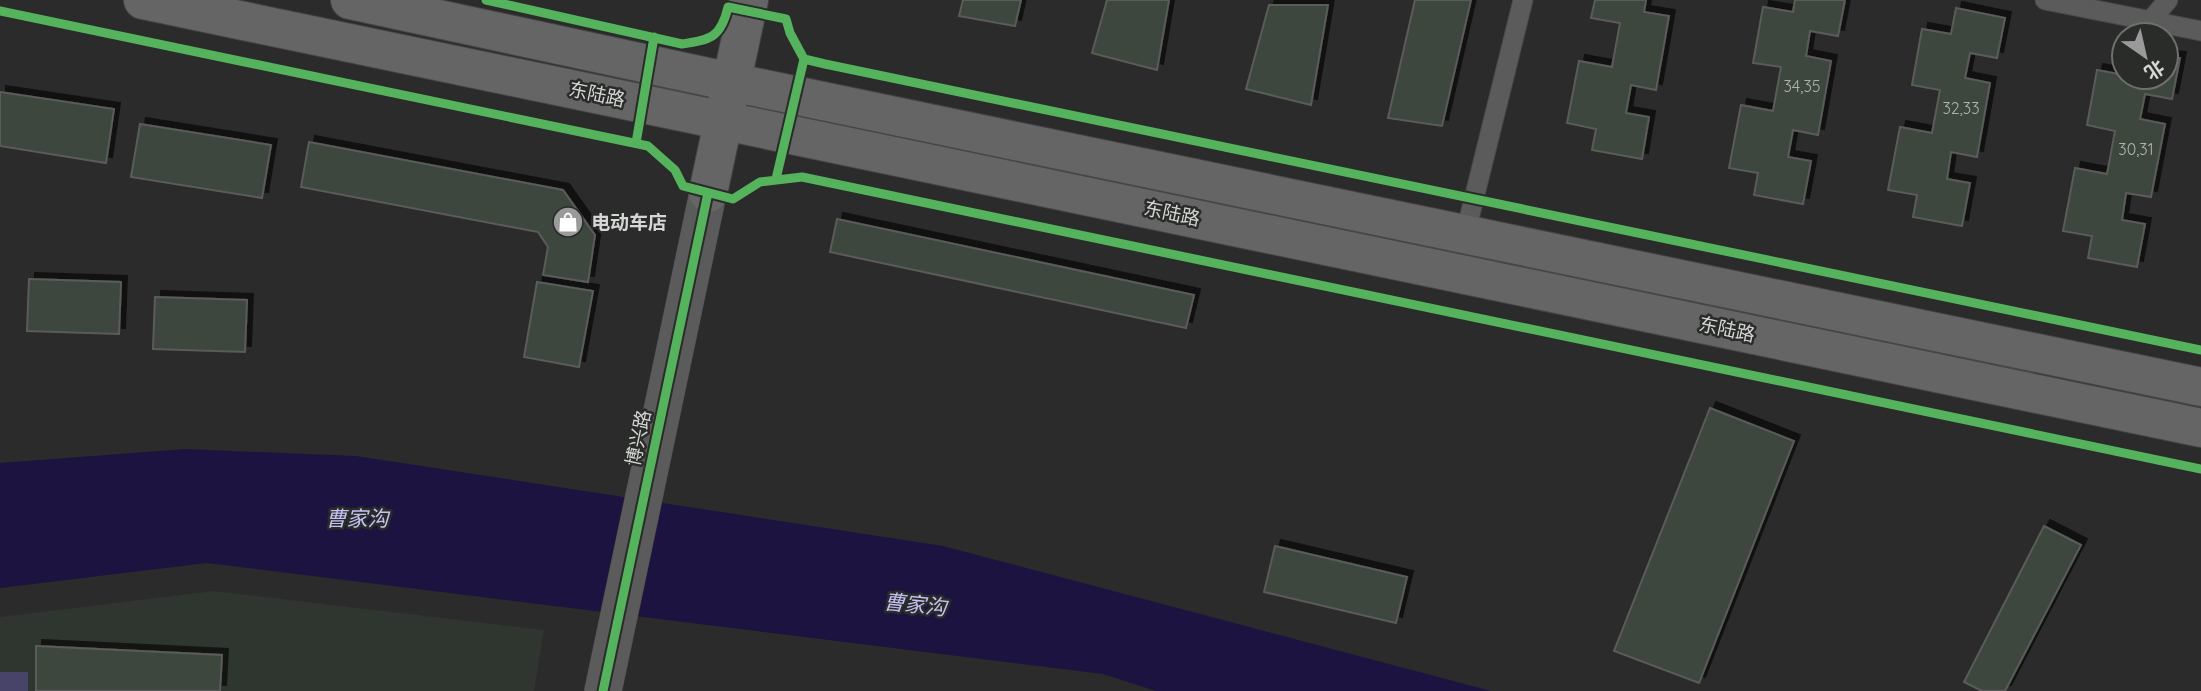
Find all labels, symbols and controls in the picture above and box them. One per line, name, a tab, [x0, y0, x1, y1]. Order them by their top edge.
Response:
north arrow	[2110, 21, 2180, 91]
text: 北	[2140, 55, 2169, 85]
street label: 东陆路	[567, 76, 627, 112]
house number: 34,35	[1783, 76, 1821, 96]
house number: 32,33	[1942, 98, 1980, 118]
house number: 30,31	[2118, 139, 2154, 159]
street label: 东陆路	[1142, 195, 1202, 231]
shop icon: 电动车店	[551, 205, 585, 239]
place label: 电动车店	[591, 210, 667, 234]
street label: 东陆路	[1697, 311, 1757, 347]
street label: 博兴路	[620, 408, 656, 468]
water label: 曹家沟	[326, 505, 390, 531]
water label: 曹家沟	[882, 588, 950, 620]

